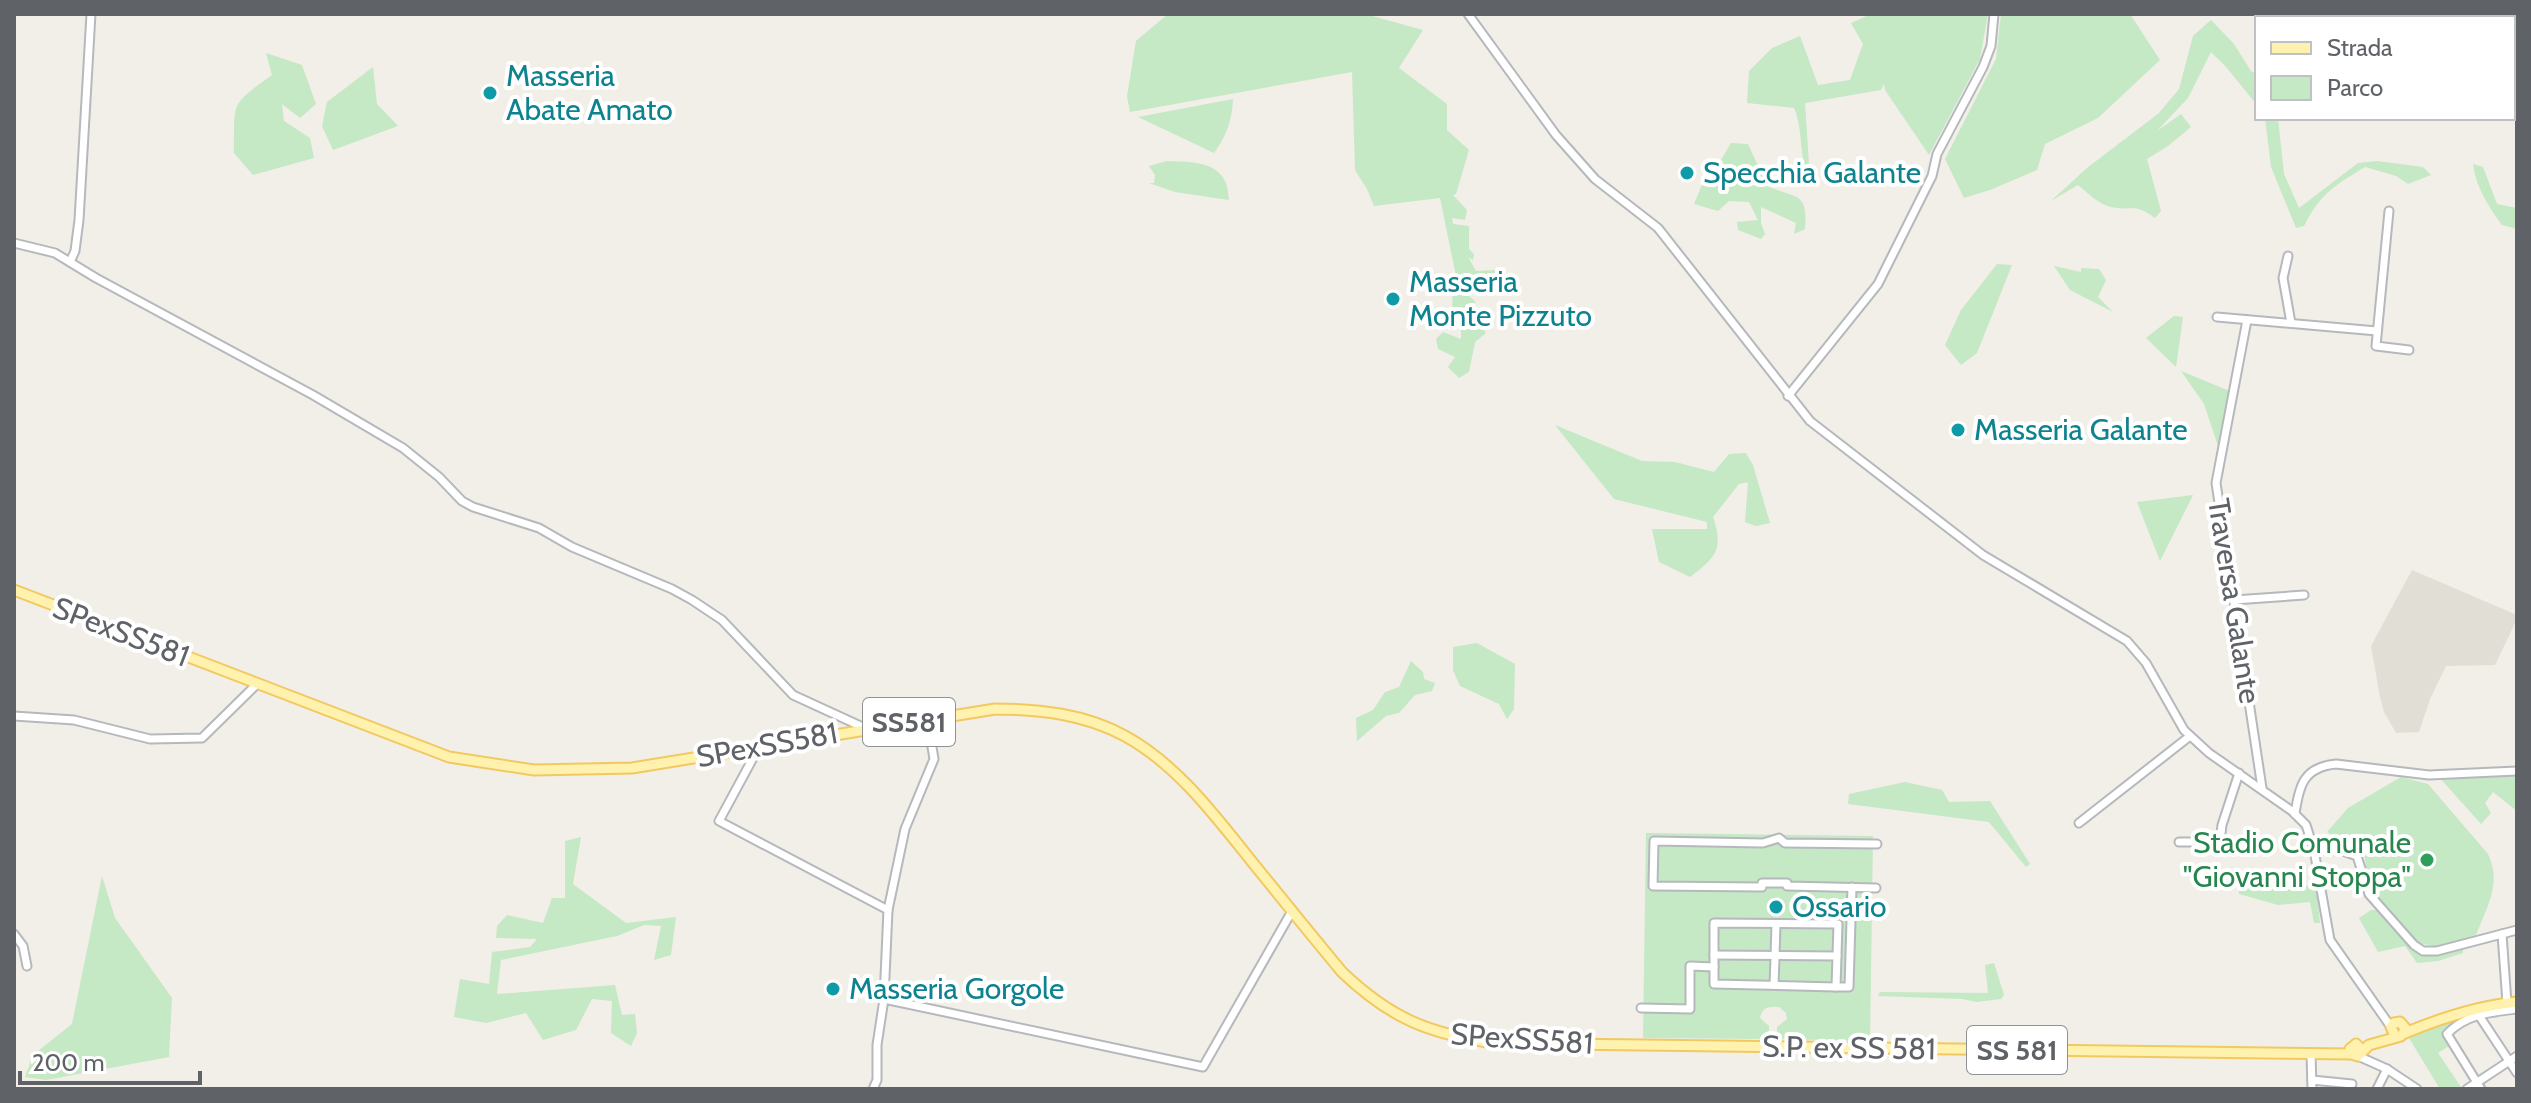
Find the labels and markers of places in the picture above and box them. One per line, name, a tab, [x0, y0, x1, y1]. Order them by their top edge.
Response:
place label: Masseria Abate Amato	[506, 57, 673, 128]
marker: Masseria Abate Amato	[481, 84, 499, 102]
place label: Specchia Galante	[1703, 154, 1921, 191]
marker: Specchia Galante	[1678, 164, 1696, 182]
place label: Masseria Monte Pizzuto	[1409, 263, 1592, 334]
marker: Masseria Monte Pizzuto	[1384, 290, 1402, 308]
place label: Masseria Galante	[1974, 411, 2188, 448]
marker: Masseria Galante	[1949, 421, 1967, 439]
place label: Stadio Comunale "Giovanni Stoppa"	[2183, 824, 2411, 895]
marker: Stadio Comunale "Giovanni Stoppa"	[2418, 851, 2436, 869]
place label: Ossario	[1792, 888, 1887, 925]
marker: Ossario	[1767, 898, 1785, 916]
place label: Masseria Gorgole	[849, 970, 1064, 1007]
marker: Masseria Gorgole	[824, 980, 842, 998]

